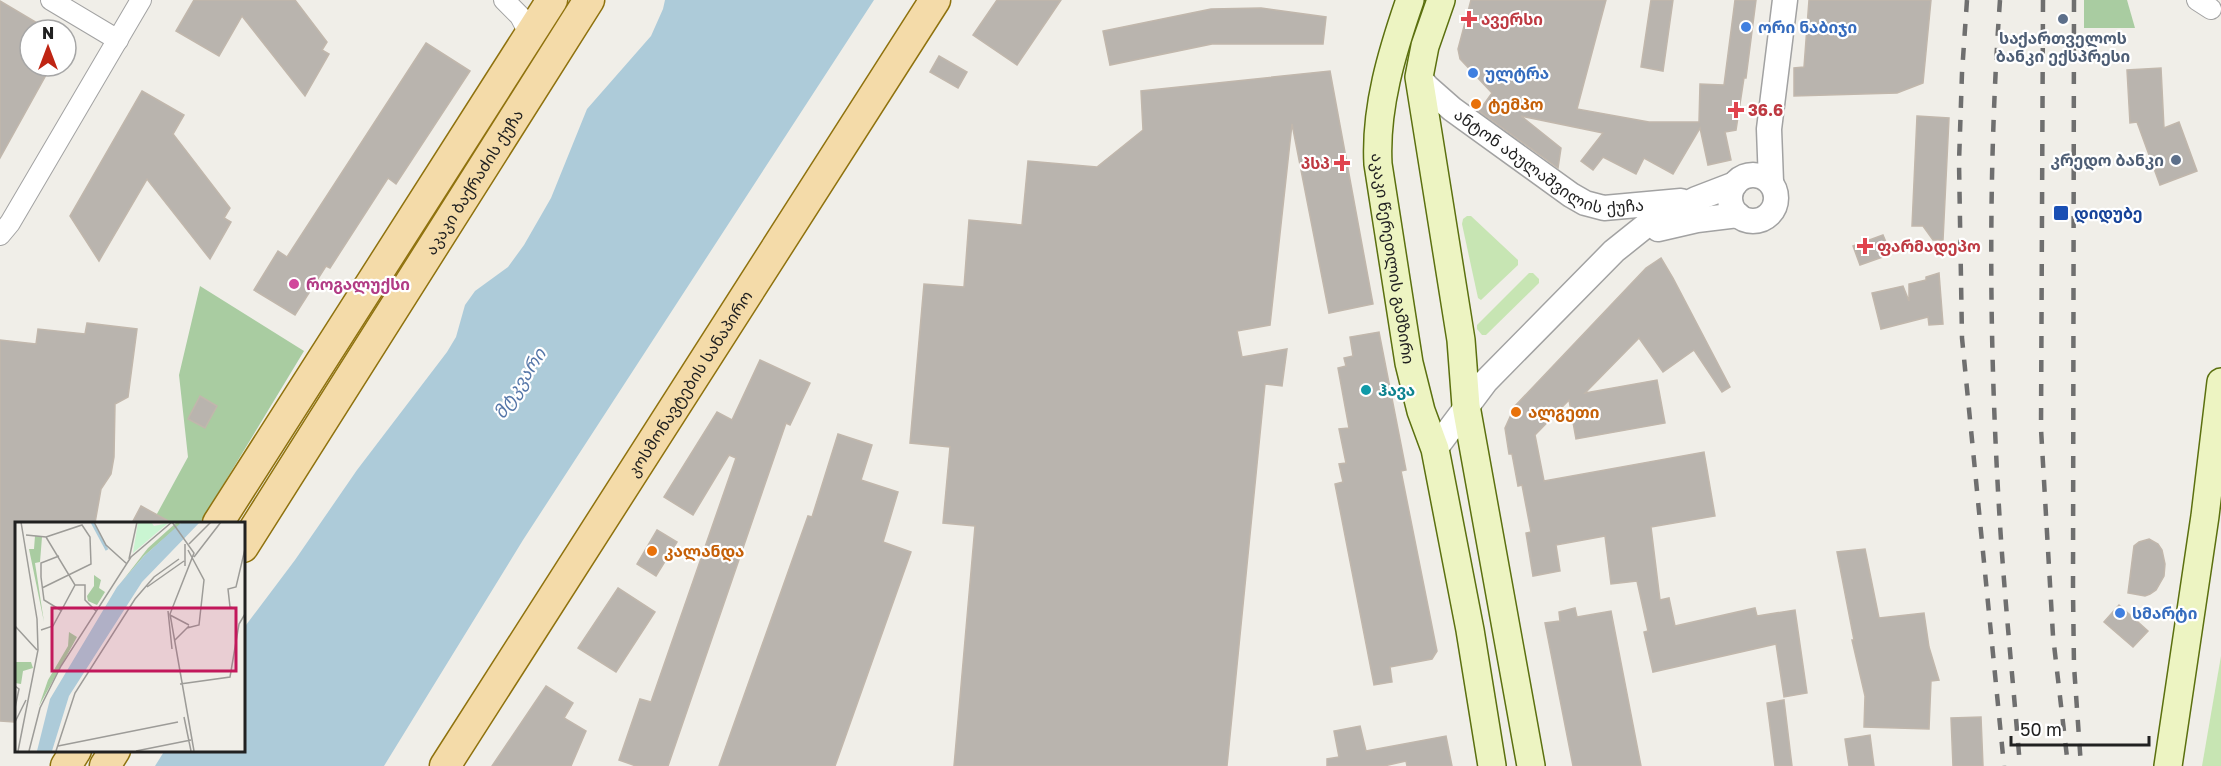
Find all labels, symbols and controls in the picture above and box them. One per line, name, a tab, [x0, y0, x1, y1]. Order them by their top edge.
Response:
place label: ავერსი	[1481, 9, 1543, 29]
marker: ავერსი	[1462, 12, 1476, 26]
marker: საქართველოს ბანკი ექსპრესი	[2056, 12, 2070, 26]
place label: ორი ნაბიჯი	[1758, 17, 1857, 37]
north arrow	[18, 18, 78, 78]
marker: ორი ნაბიჯი	[1739, 20, 1753, 34]
text: N	[42, 23, 54, 43]
place label: საქართველოს ბანკი ექსპრესი	[1996, 28, 2130, 66]
place label: ულტრა	[1485, 63, 1549, 84]
marker: ულტრა	[1466, 66, 1480, 80]
place label: ტემპო	[1488, 94, 1544, 114]
marker: ტემპო	[1469, 97, 1483, 111]
place label: 36.6	[1748, 100, 1783, 120]
marker: 36.6	[1729, 103, 1743, 117]
street label: ანტონ აბულაშვილის ქუჩა	[1450, 104, 1645, 218]
street label: აკაკი ბაქრაძის ქუჩა	[421, 106, 527, 258]
place label: კრედო ბანკი	[2050, 150, 2164, 171]
place label: პსპ	[1301, 153, 1330, 173]
street label: აკაკი წერეთლის გამზირი	[1368, 153, 1419, 366]
marker: კრედო ბანკი	[2169, 153, 2183, 167]
marker: პსპ	[1335, 156, 1349, 170]
place label: დიდუბე	[2074, 203, 2143, 224]
marker: დიდუბე	[2052, 204, 2070, 222]
place label: ფარმადეპო	[1877, 236, 1981, 257]
marker: ფარმადეპო	[1858, 239, 1872, 253]
place label: როგალუქსი	[306, 274, 410, 295]
marker: როგალუქსი	[287, 277, 301, 291]
street label: კოსმონავტების სანაპირო	[623, 287, 757, 480]
water label: მტკვარი	[488, 343, 551, 423]
place label: ჰავა	[1378, 380, 1415, 400]
marker: ჰავა	[1359, 383, 1373, 397]
place label: ალგეთი	[1528, 402, 1599, 423]
marker: ალგეთი	[1509, 405, 1523, 419]
inset map	[15, 522, 244, 751]
place label: კალანდა	[664, 541, 744, 562]
marker: კალანდა	[645, 544, 659, 558]
place label: სმარტი	[2132, 603, 2197, 623]
marker: სმარტი	[2113, 606, 2127, 620]
scale bar	[2011, 709, 2149, 747]
text: 50 m	[2020, 718, 2062, 740]

